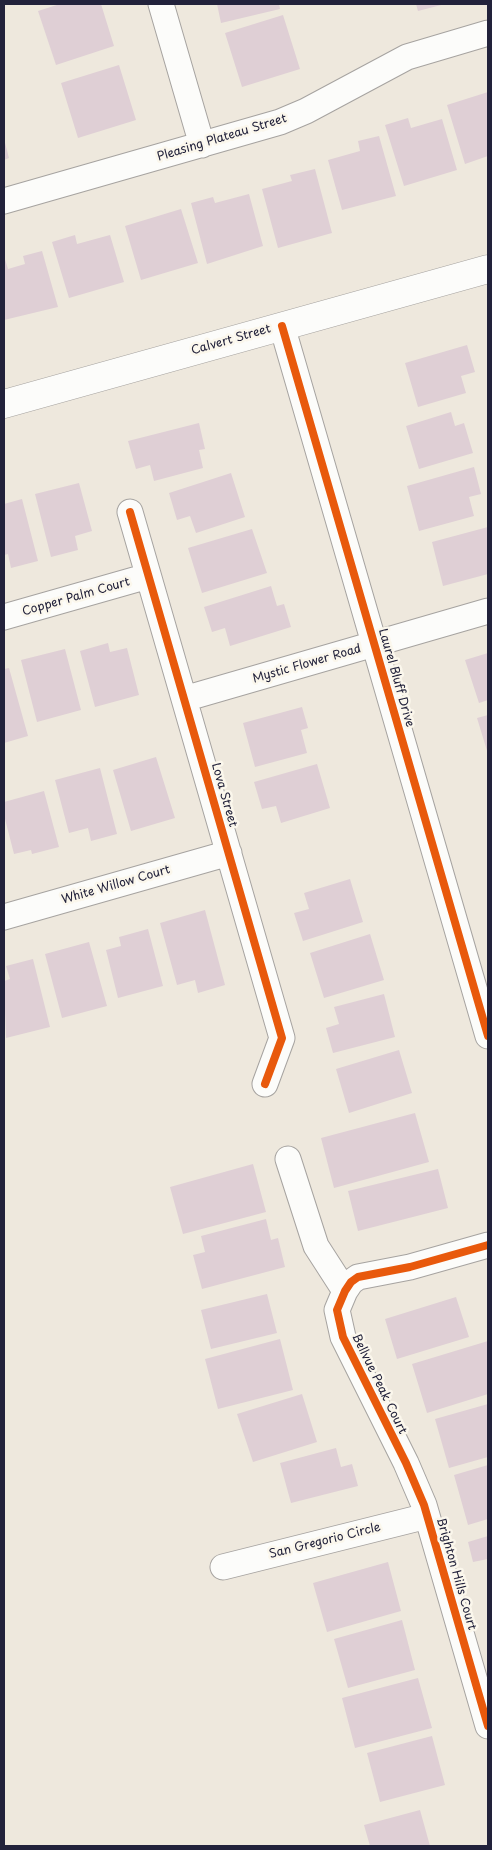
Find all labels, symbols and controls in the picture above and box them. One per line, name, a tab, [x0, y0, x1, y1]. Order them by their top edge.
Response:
street label: Pleasing Plateau Street	[155, 111, 289, 165]
street label: Calvert Street	[190, 322, 272, 358]
street label: Copper Palm Court	[21, 575, 131, 619]
street label: Laurel Bluff Drive	[375, 627, 417, 729]
street label: Mystic Flower Road	[251, 642, 363, 686]
street label: Lova Street	[208, 761, 240, 829]
street label: White Willow Court	[60, 863, 172, 907]
street label: Bellvue Peak Court	[348, 1331, 410, 1437]
street label: Brighton Hills Court	[433, 1516, 479, 1632]
street label: San Gregorio Circle	[268, 1520, 382, 1562]

